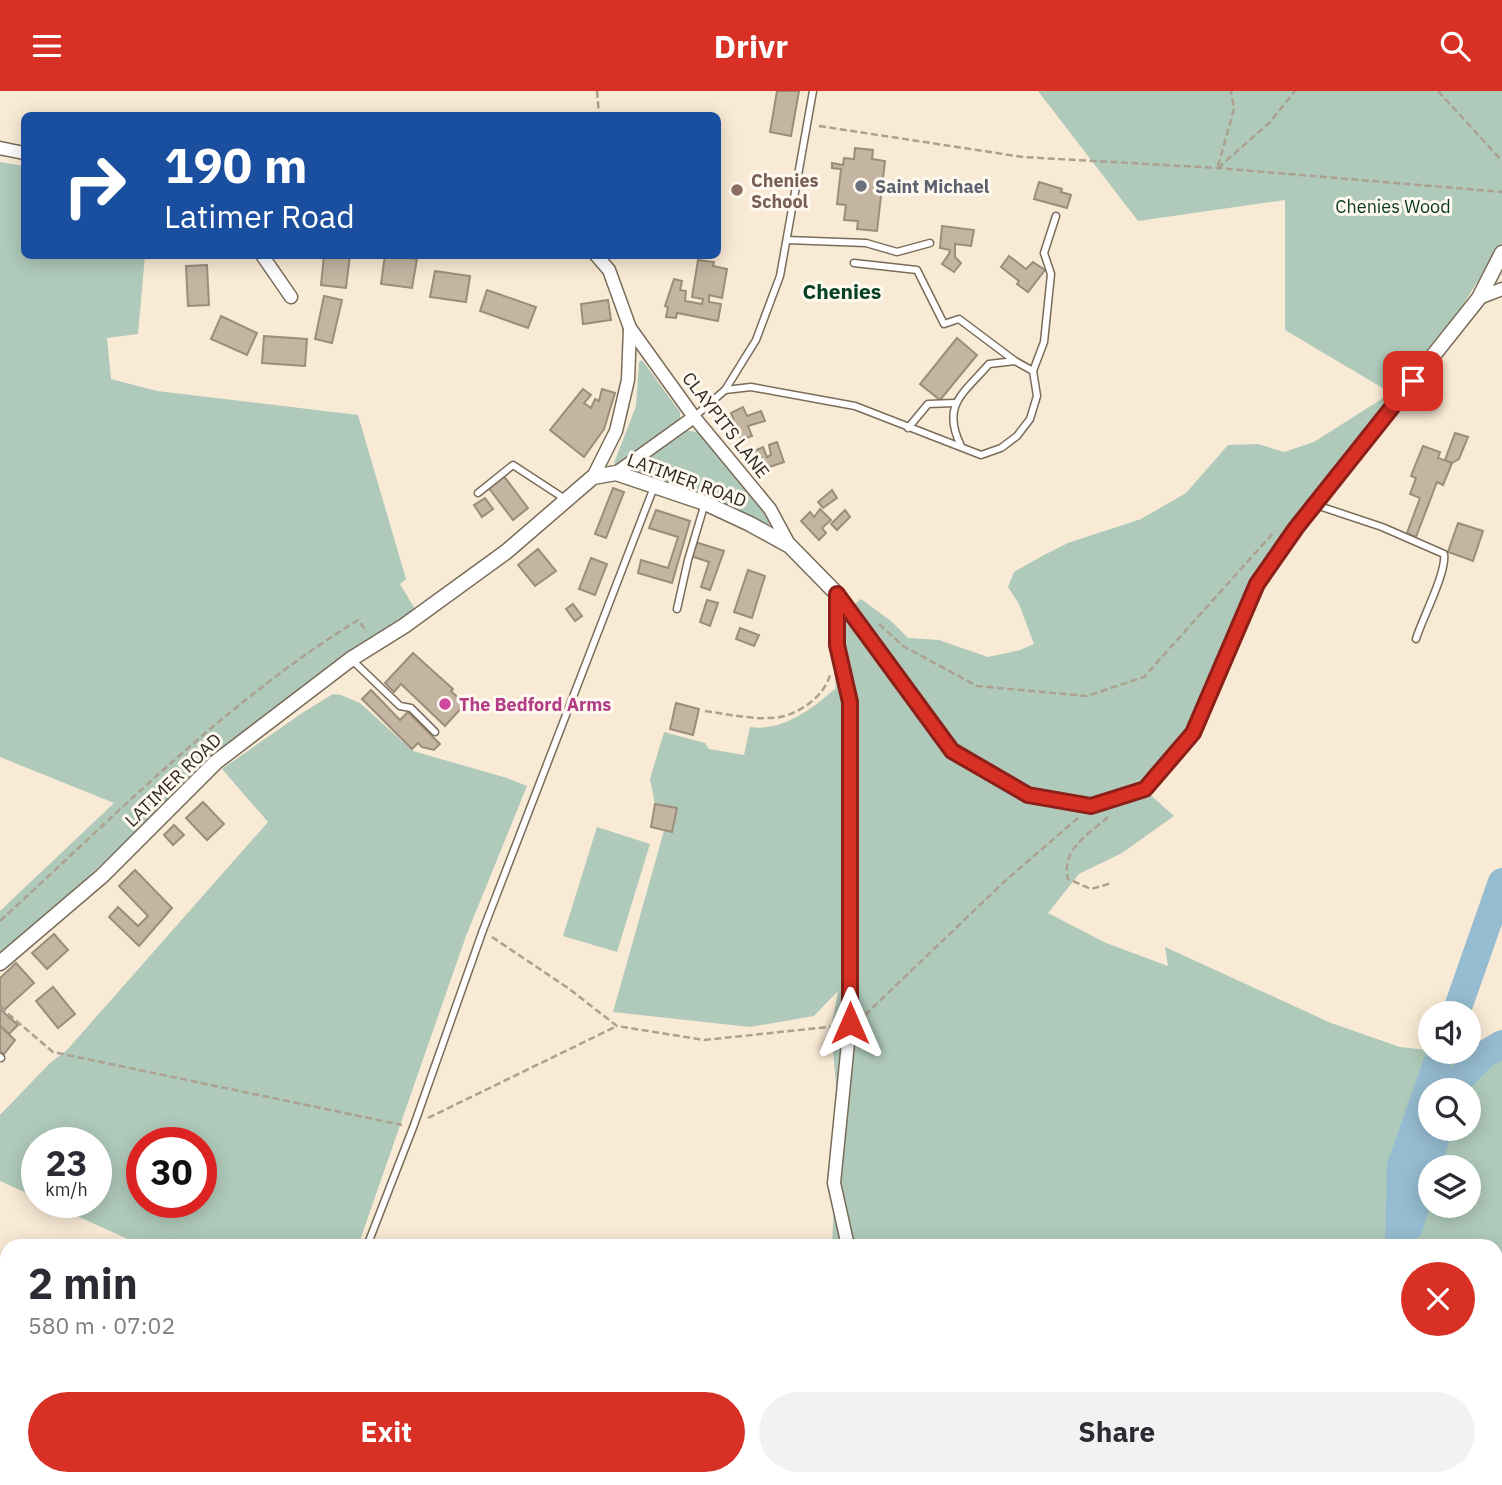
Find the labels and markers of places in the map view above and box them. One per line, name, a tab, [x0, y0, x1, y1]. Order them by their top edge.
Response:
place label: Chenies School	[751, 169, 819, 213]
place label: Saint Michael	[875, 175, 990, 198]
marker: Saint Michael	[853, 178, 869, 194]
marker: Chenies School	[729, 182, 745, 198]
pin	[1383, 351, 1443, 411]
place label: The Bedford Arms	[459, 693, 611, 716]
marker: The Bedford Arms	[437, 696, 453, 712]

